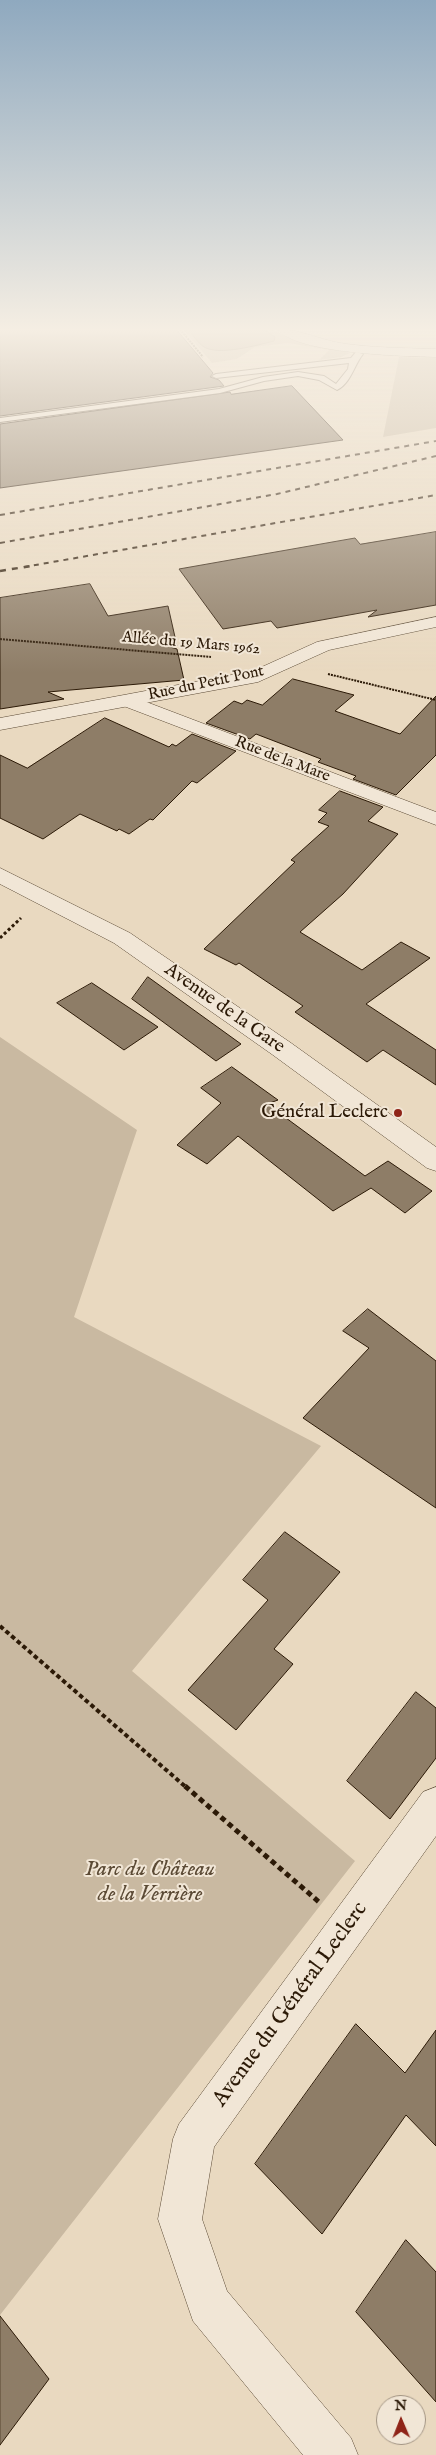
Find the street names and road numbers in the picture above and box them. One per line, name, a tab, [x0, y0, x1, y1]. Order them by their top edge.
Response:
street label: Allée du 19 Mars 1962	[121, 628, 261, 660]
street label: Rue du Petit Pont	[146, 662, 266, 706]
street label: Rue de la Mare	[232, 733, 332, 787]
street label: Avenue de la Gare	[159, 959, 289, 1059]
street label: Avenue du Général Leclerc	[208, 1897, 374, 2113]

